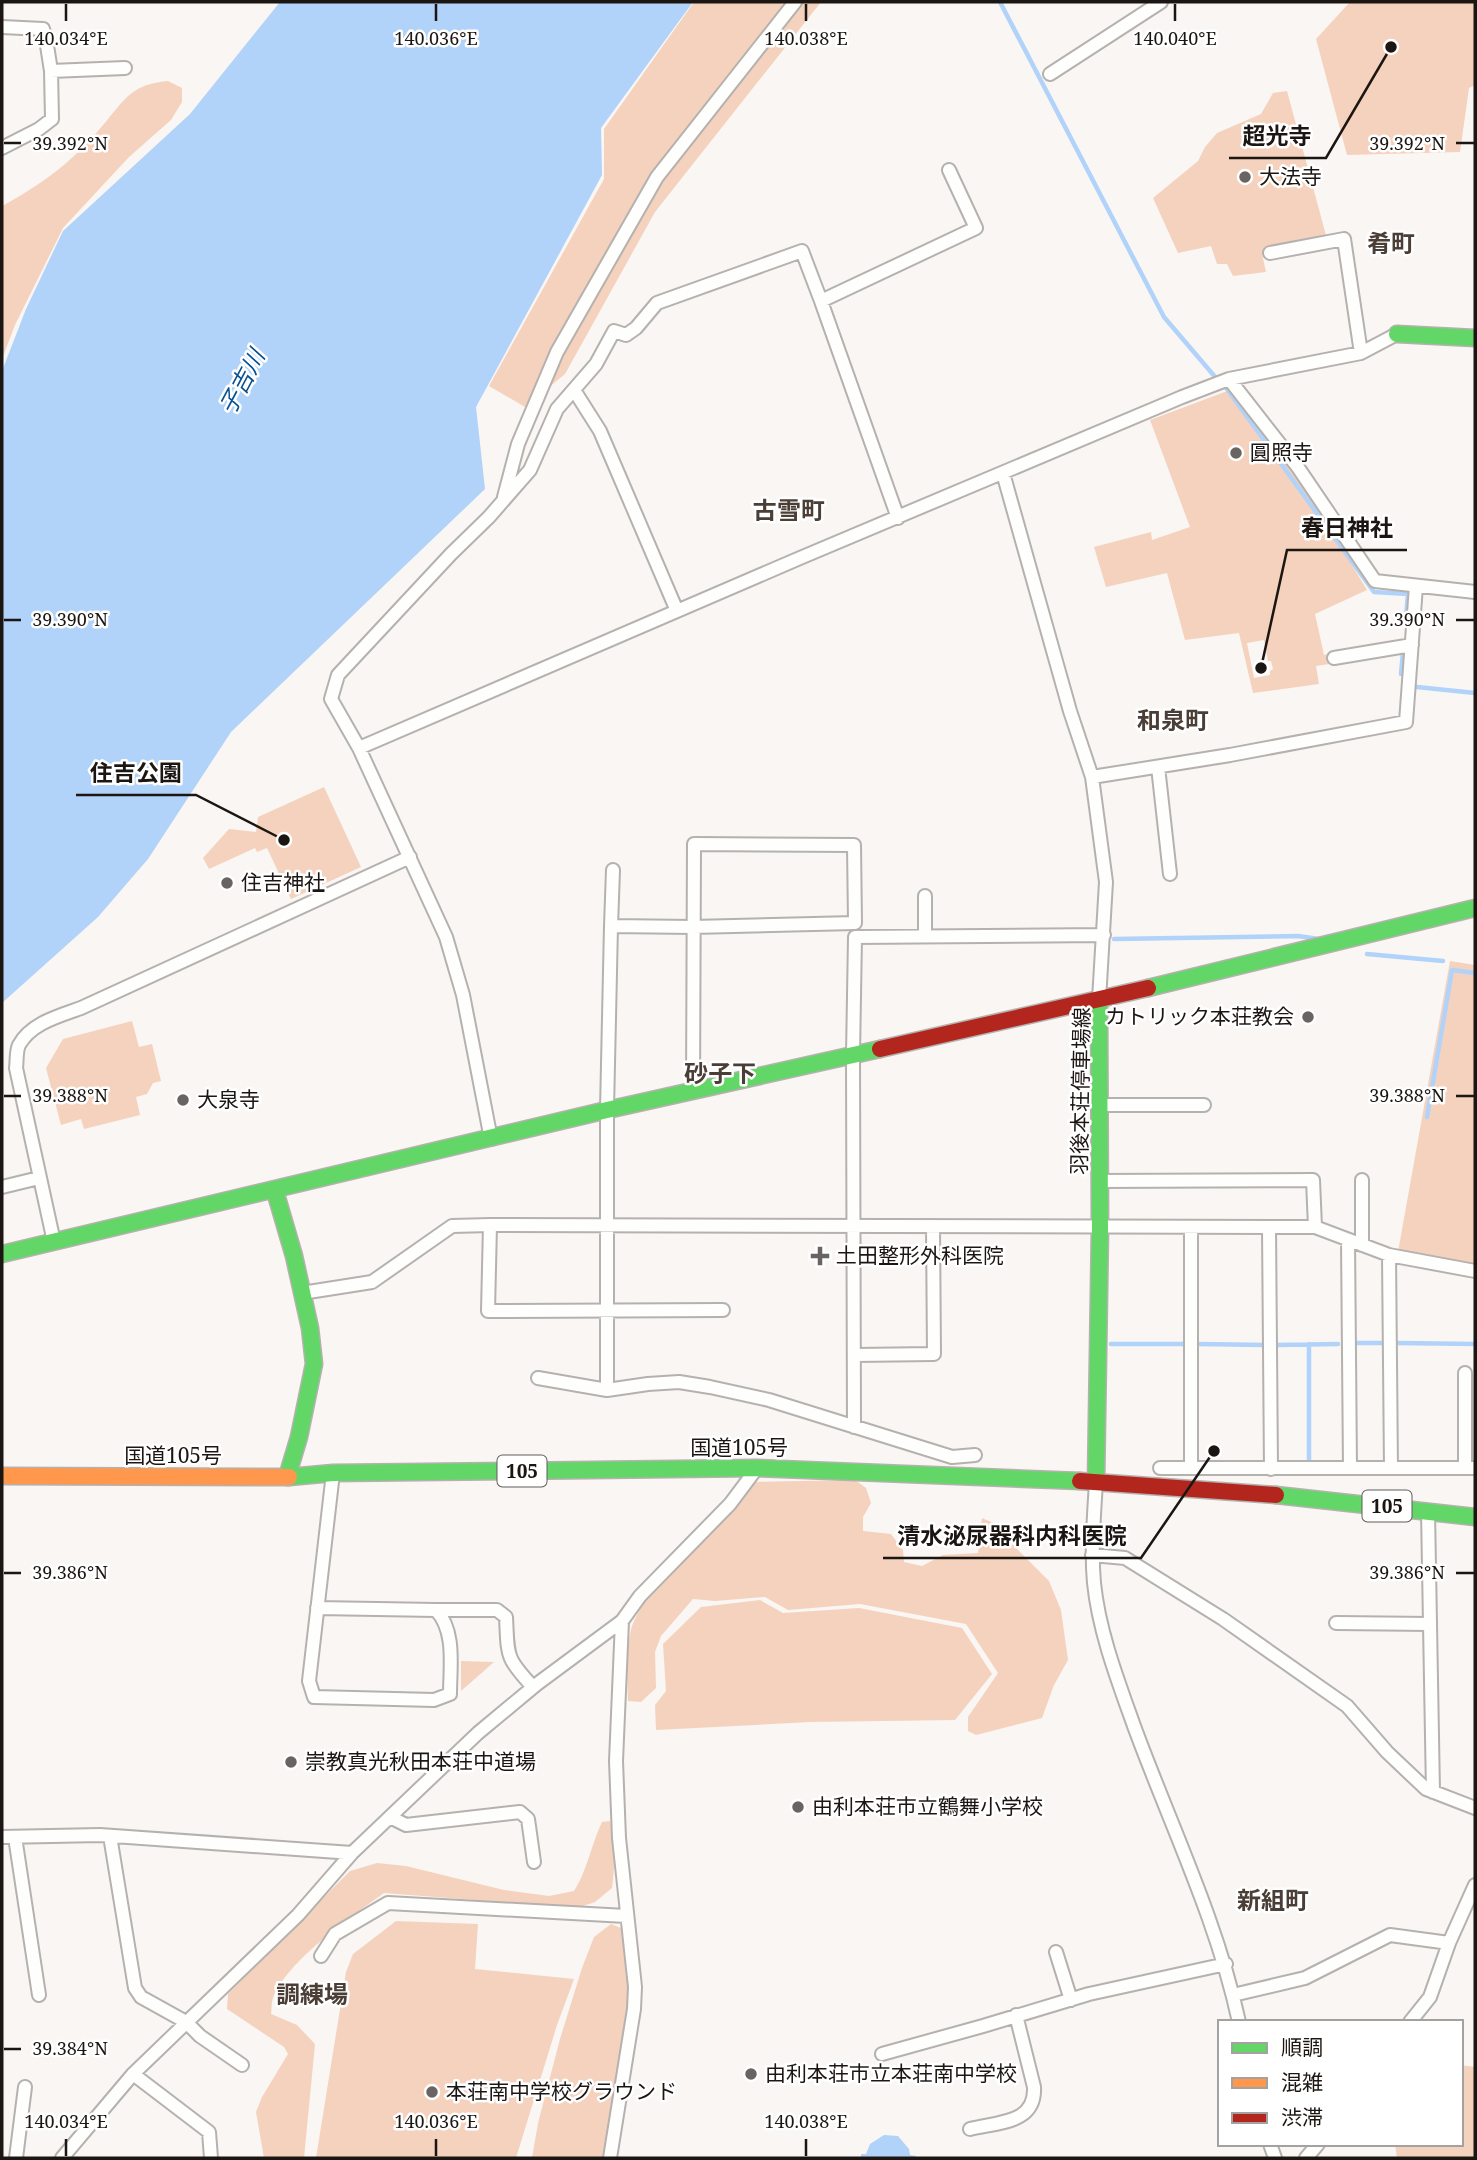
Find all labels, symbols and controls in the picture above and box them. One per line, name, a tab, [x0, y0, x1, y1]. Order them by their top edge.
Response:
text: 140.034°E	[24, 26, 108, 50]
text: 140.036°E	[394, 26, 478, 50]
text: 140.038°E	[764, 26, 848, 50]
text: 140.040°E	[1133, 26, 1217, 50]
callout: 超光寺	[1229, 114, 1326, 158]
text: 超光寺	[1243, 119, 1312, 151]
text: 39.392°N	[32, 131, 108, 155]
text: 39.392°N	[1369, 131, 1445, 155]
place label: 大法寺	[1259, 162, 1322, 190]
marker: 大法寺	[1237, 169, 1253, 185]
district label: 肴町	[1367, 226, 1415, 259]
water label: 子吉川	[211, 341, 273, 420]
place label: 圓照寺	[1250, 438, 1313, 466]
marker: 圓照寺	[1228, 445, 1244, 461]
district label: 古雪町	[753, 493, 825, 526]
callout: 春日神社	[1287, 506, 1407, 550]
text: 春日神社	[1301, 511, 1393, 543]
text: 39.390°N	[32, 607, 108, 631]
text: 39.390°N	[1369, 607, 1445, 631]
district label: 和泉町	[1137, 703, 1209, 736]
callout: 住吉公園	[76, 751, 196, 795]
text: 住吉公園	[90, 756, 182, 788]
place label: 住吉神社	[241, 868, 325, 896]
marker: 住吉神社	[219, 875, 235, 891]
place label: カトリック本荘教会	[1105, 1002, 1294, 1030]
street label: 羽後本荘停車場線	[1065, 1007, 1095, 1175]
marker: カトリック本荘教会	[1300, 1009, 1316, 1025]
district label: 砂子下	[684, 1056, 756, 1089]
text: 39.388°N	[32, 1083, 108, 1107]
text: 39.388°N	[1369, 1083, 1445, 1107]
place label: 大泉寺	[197, 1085, 260, 1113]
marker: 大泉寺	[175, 1092, 191, 1108]
place label: 土田整形外科医院	[836, 1241, 1004, 1269]
marker: 土田整形外科医院	[810, 1246, 830, 1266]
street label: 国道105号	[690, 1433, 788, 1461]
street label: 国道105号	[124, 1441, 222, 1469]
road number: 105	[498, 1456, 546, 1486]
road number: 105	[1362, 1490, 1412, 1522]
callout: 清水泌尿器科内科医院	[883, 1514, 1141, 1558]
text: 清水泌尿器科内科医院	[897, 1519, 1127, 1551]
text: 39.386°N	[32, 1560, 108, 1584]
text: 39.386°N	[1369, 1560, 1445, 1584]
place label: 崇教真光秋田本荘中道場	[305, 1747, 536, 1775]
marker: 崇教真光秋田本荘中道場	[283, 1754, 299, 1770]
place label: 由利本荘市立鶴舞小学校	[812, 1792, 1043, 1820]
marker: 由利本荘市立鶴舞小学校	[790, 1799, 806, 1815]
district label: 新組町	[1237, 1883, 1309, 1916]
district label: 調練場	[276, 1977, 348, 2010]
legend	[1218, 2020, 1463, 2146]
text: 順調	[1281, 2033, 1323, 2061]
text: 39.384°N	[32, 2036, 108, 2060]
place label: 由利本荘市立本荘南中学校	[765, 2059, 1017, 2087]
marker: 由利本荘市立本荘南中学校	[743, 2066, 759, 2082]
text: 混雑	[1281, 2068, 1323, 2096]
place label: 本荘南中学校グラウンド	[446, 2077, 677, 2105]
marker: 本荘南中学校グラウンド	[424, 2084, 440, 2100]
text: 渋滞	[1281, 2103, 1323, 2131]
text: 140.034°E	[24, 2109, 108, 2133]
text: 140.036°E	[394, 2109, 478, 2133]
text: 140.038°E	[764, 2109, 848, 2133]

